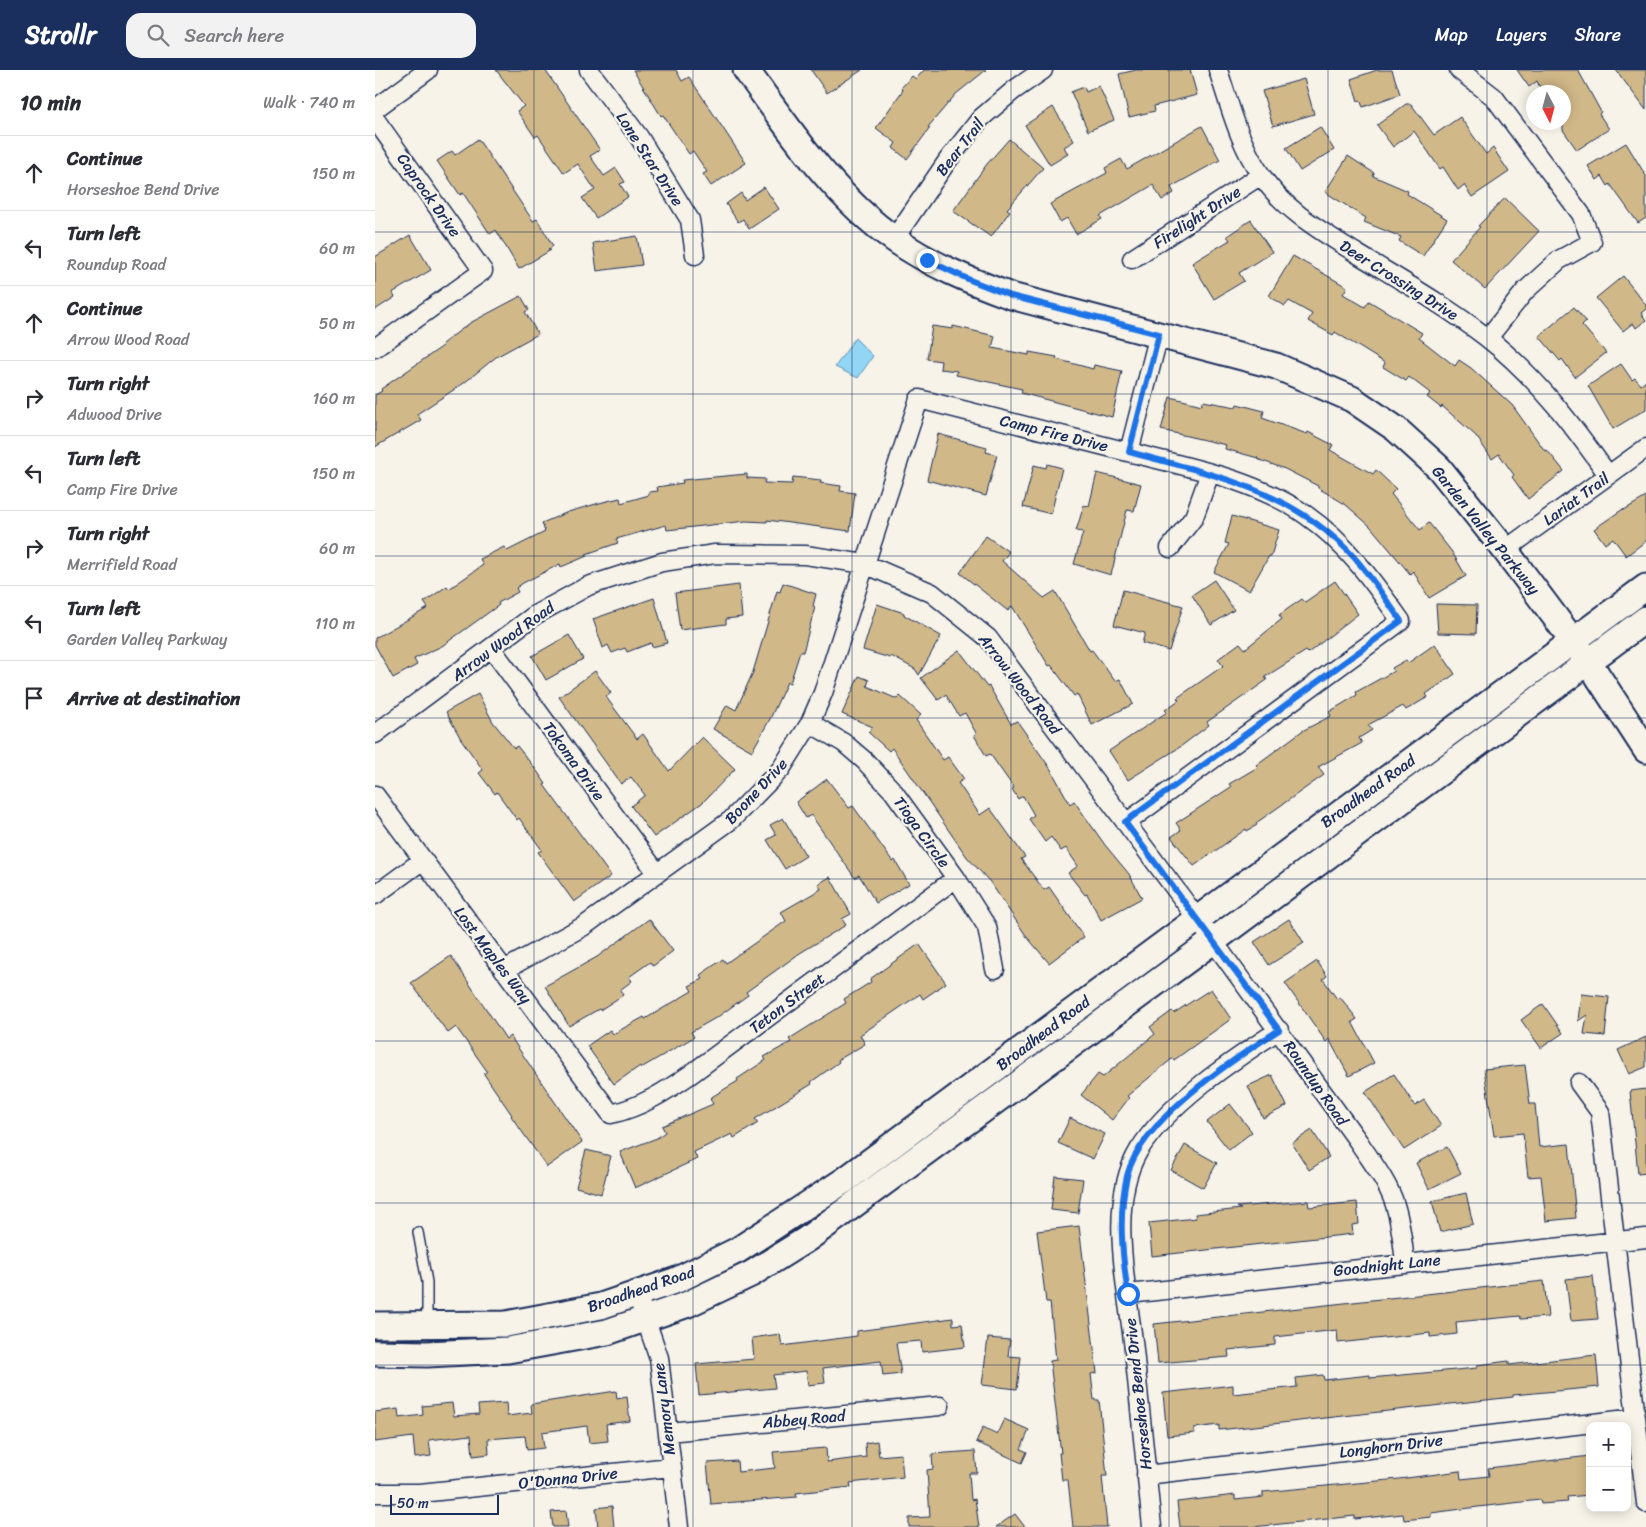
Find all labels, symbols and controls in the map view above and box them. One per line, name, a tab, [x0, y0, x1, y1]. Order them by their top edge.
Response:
search box	[126, 13, 476, 58]
text: Strollr	[25, 14, 96, 56]
text: Search here	[184, 19, 284, 52]
text: Map	[1435, 19, 1468, 51]
text: Layers	[1496, 19, 1547, 51]
text: Share	[1575, 19, 1621, 51]
icon: search	[144, 21, 172, 49]
text: 10 min	[20, 84, 81, 122]
north arrow	[1526, 85, 1571, 130]
text: Walk · 740 m	[263, 88, 355, 117]
street label: Lone Star Drive	[608, 106, 692, 212]
street label: Bear Trail	[928, 111, 993, 183]
text: Continue	[67, 142, 143, 175]
street label: Caprock Drive	[389, 147, 469, 243]
icon: ahead	[20, 159, 48, 187]
text: 150 m	[312, 159, 355, 188]
text: Horseshoe Bend Drive	[67, 175, 220, 204]
street label: Firelight Drive	[1147, 177, 1247, 257]
text: Turn left	[67, 217, 140, 250]
street label: Deer Crossing Drive	[1334, 232, 1465, 329]
icon: left	[20, 234, 48, 262]
text: 60 m	[319, 234, 355, 263]
route end	[916, 249, 939, 272]
text: Roundup Road	[67, 250, 166, 279]
text: Continue	[67, 292, 143, 325]
icon: ahead	[20, 309, 48, 337]
text: 50 m	[319, 309, 355, 338]
text: Arrow Wood Road	[67, 325, 189, 354]
text: Turn right	[67, 367, 149, 400]
icon: right	[20, 384, 48, 412]
text: 160 m	[312, 384, 355, 413]
text: Adwood Drive	[67, 400, 162, 429]
street label: Camp Fire Drive	[997, 406, 1111, 460]
text: Turn left	[67, 442, 140, 475]
icon: left	[20, 459, 48, 487]
text: 150 m	[312, 459, 355, 488]
street label: Garden Valley Parkway	[1424, 459, 1548, 602]
street label: Lariat Trail	[1536, 464, 1616, 533]
text: Camp Fire Drive	[67, 475, 178, 504]
text: Turn right	[67, 517, 149, 550]
icon: right	[20, 534, 48, 562]
text: 60 m	[319, 534, 355, 563]
text: Merrifield Road	[67, 550, 177, 579]
text: Turn left	[67, 592, 140, 625]
street label: Arrow Wood Road	[444, 592, 562, 689]
icon: left	[20, 609, 48, 637]
text: 110 m	[315, 609, 355, 638]
text: Garden Valley Parkway	[67, 625, 227, 654]
street label: Arrow Wood Road	[970, 626, 1070, 742]
text: Arrive at destination	[67, 682, 240, 715]
icon: arrive	[20, 684, 48, 712]
street label: Tokoma Drive	[535, 715, 613, 807]
street label: Broadhead Road	[1314, 745, 1423, 836]
street label: Boone Drive	[717, 751, 795, 831]
street label: Tioga Circle	[886, 790, 958, 874]
street label: Lost Maples Way	[446, 900, 540, 1011]
street label: Teton Street	[743, 964, 831, 1042]
street label: Broadhead Road	[989, 987, 1098, 1078]
street label: Roundup Road	[1276, 1034, 1357, 1133]
street label: Goodnight Lane	[1332, 1245, 1442, 1285]
street label: Broadhead Road	[583, 1257, 700, 1321]
route start	[1117, 1283, 1140, 1306]
street label: Horseshoe Bend Drive	[1116, 1317, 1160, 1471]
street label: Memory Lane	[644, 1361, 684, 1457]
street label: Abbey Road	[761, 1401, 848, 1437]
map controls	[1586, 1422, 1631, 1512]
button: +	[1586, 1422, 1631, 1467]
street label: Longhorn Drive	[1337, 1425, 1445, 1467]
street label: O'Donna Drive	[517, 1458, 619, 1498]
button: −	[1586, 1467, 1631, 1512]
text: 50 m	[397, 1491, 429, 1516]
scale bar	[390, 1492, 499, 1515]

